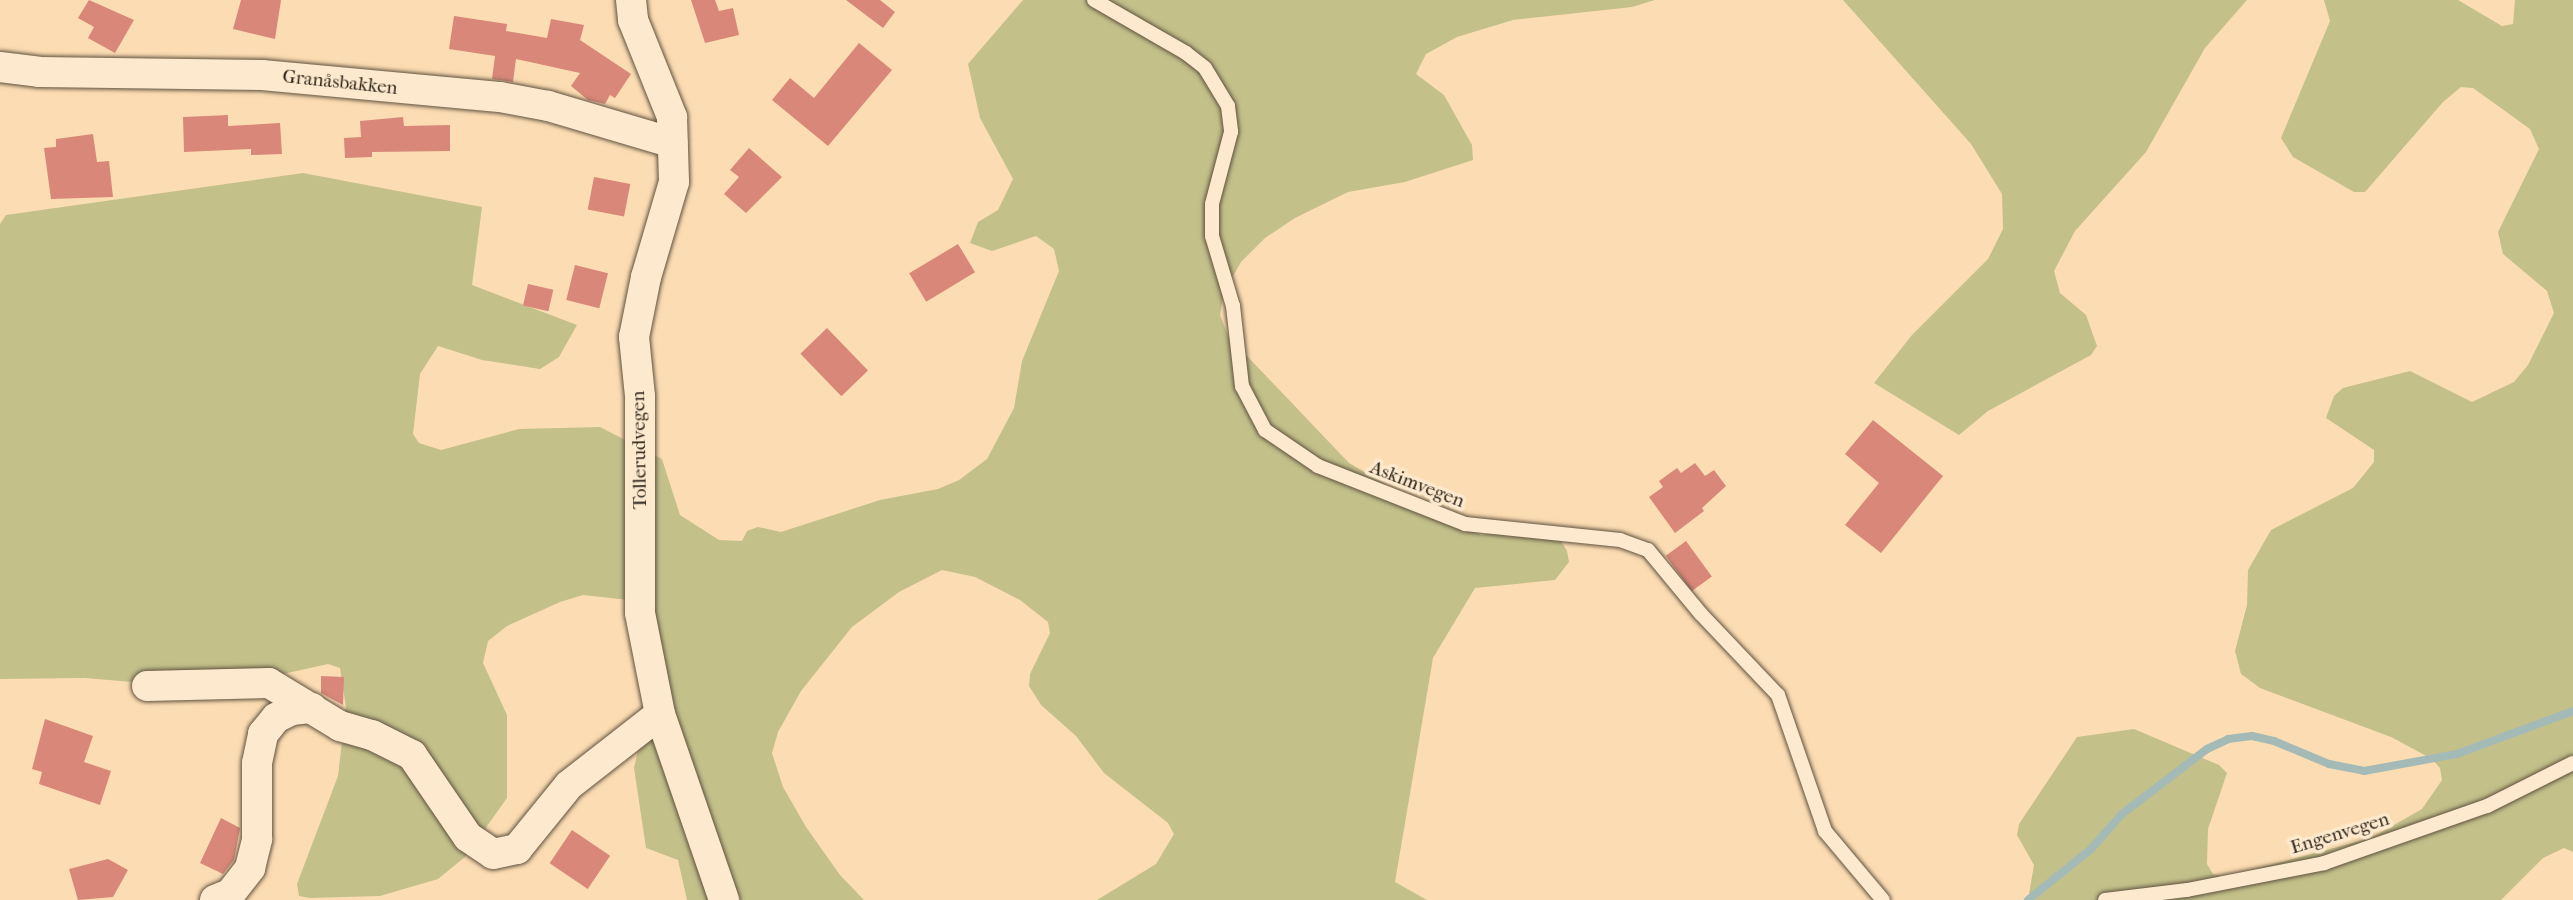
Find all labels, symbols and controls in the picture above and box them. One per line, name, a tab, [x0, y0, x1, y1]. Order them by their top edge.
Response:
street label: Granåsbakken	[281, 66, 399, 100]
street label: Tollerudvegen	[628, 391, 652, 509]
street label: Askimvegen	[1367, 457, 1467, 513]
street label: Engenvegen	[2288, 808, 2392, 860]

